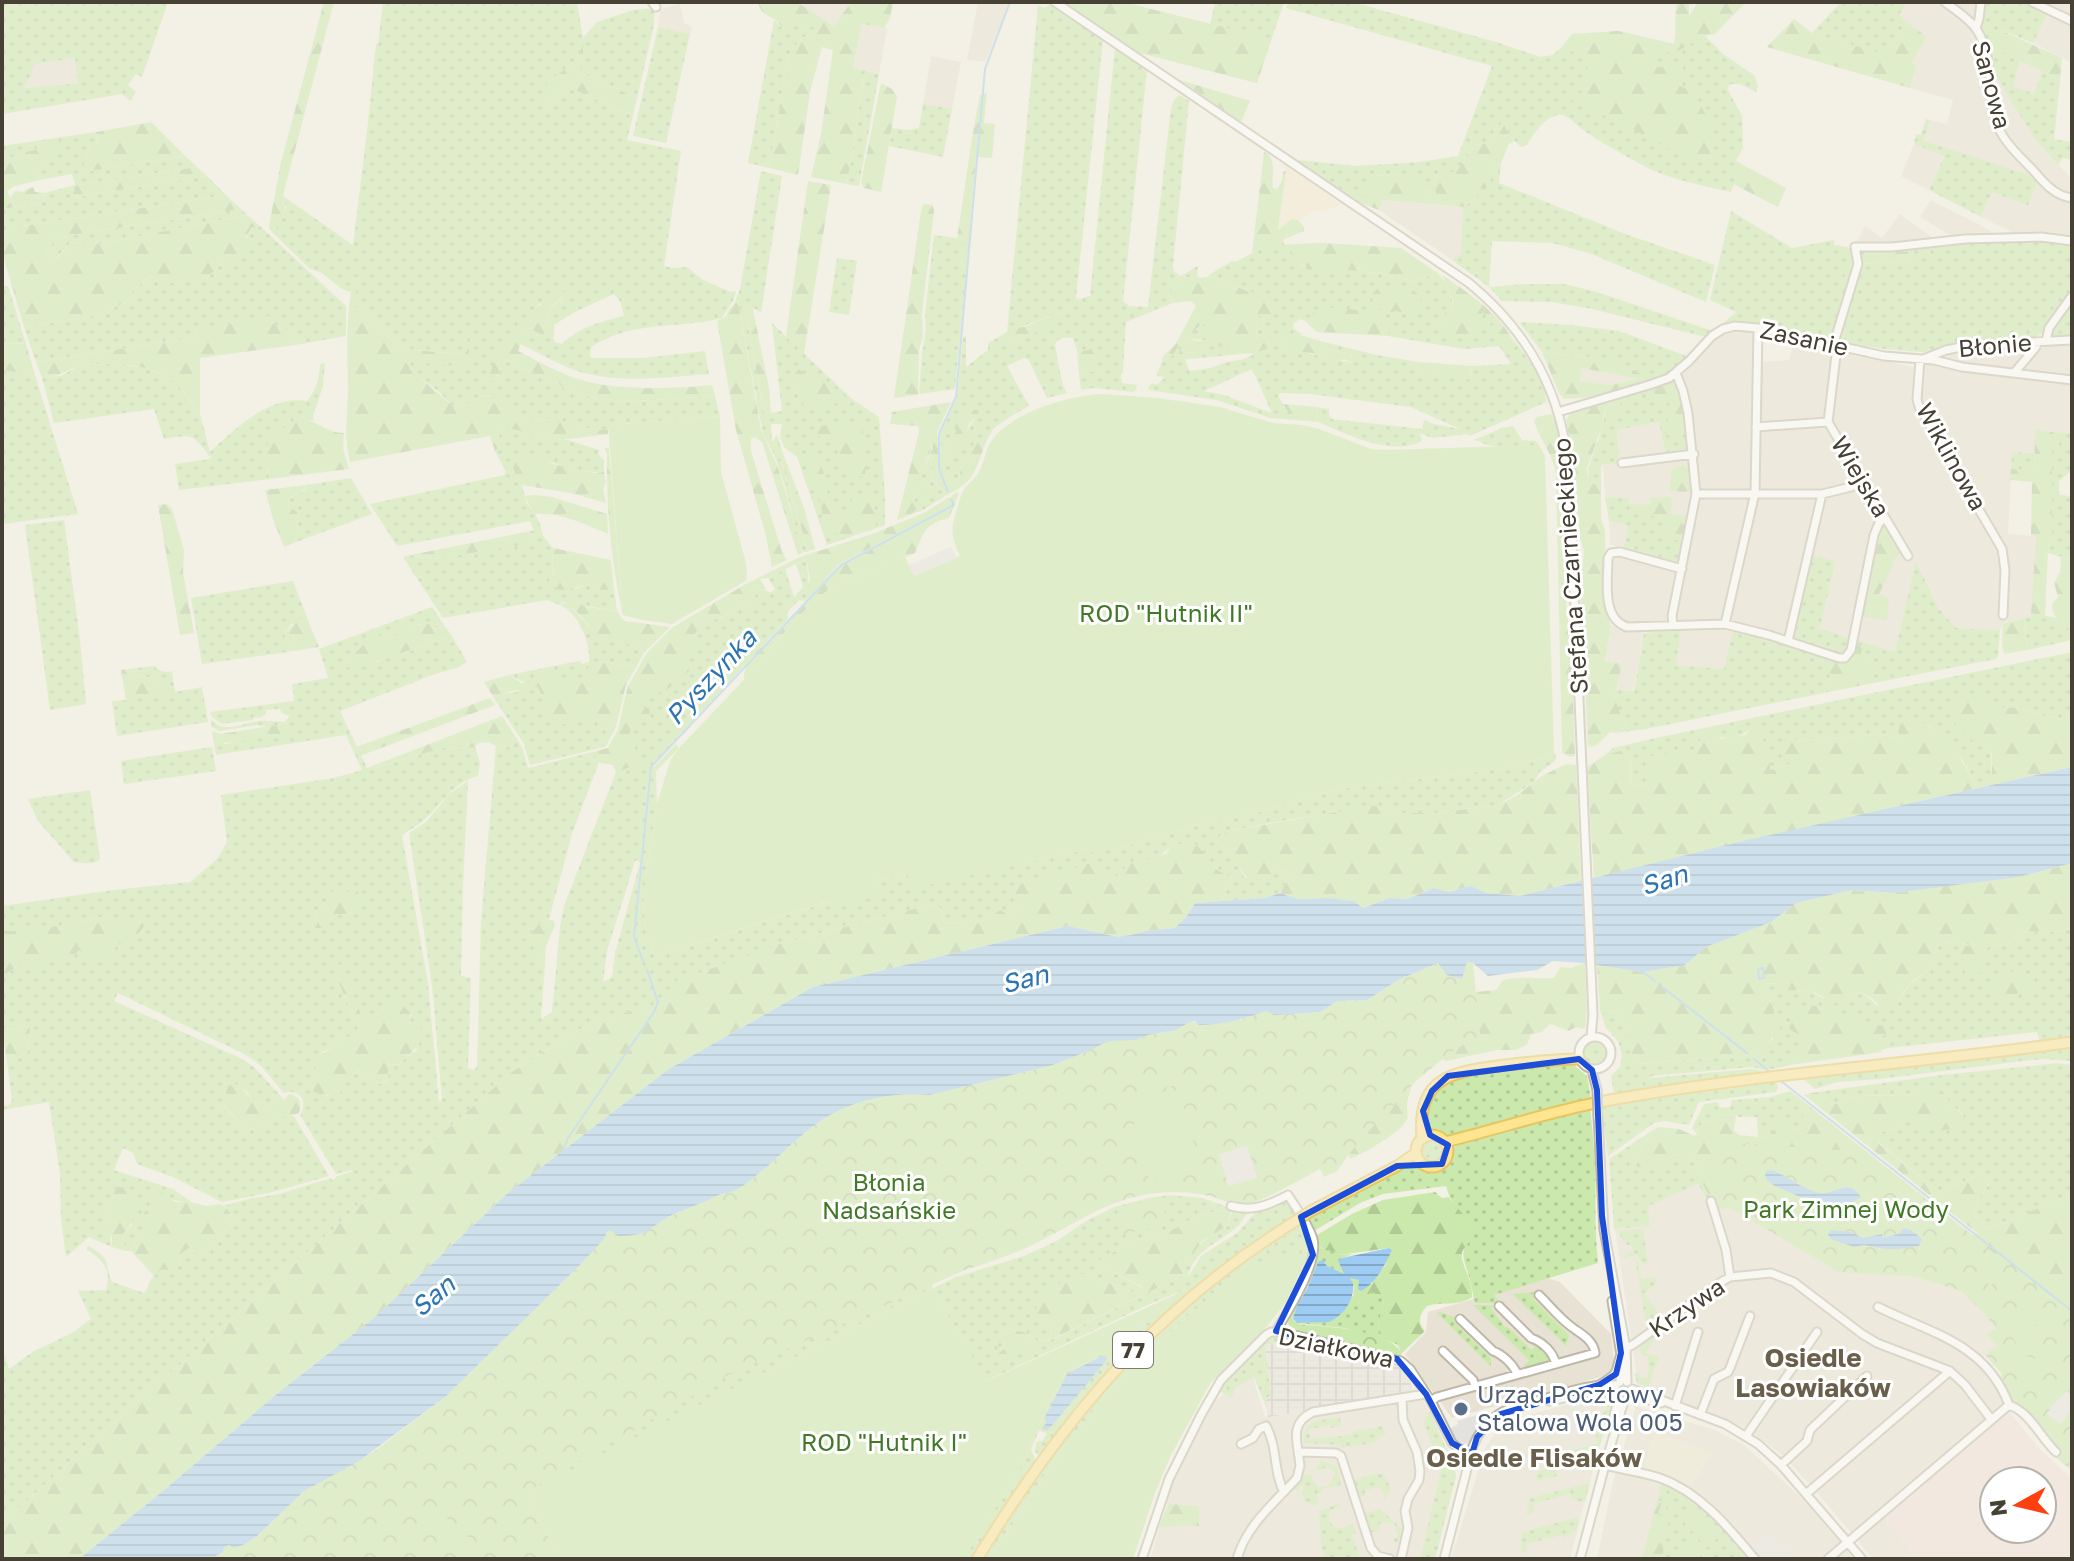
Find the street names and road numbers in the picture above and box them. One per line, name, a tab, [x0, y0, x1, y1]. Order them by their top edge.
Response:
street label: Sanowa	[1967, 37, 2018, 132]
street label: Zasanie	[1758, 314, 1851, 361]
street label: Błonie	[1957, 327, 2033, 362]
street label: Wiklinowa	[1911, 397, 1994, 515]
street label: Wiejska	[1826, 430, 1897, 522]
street label: Stefana Czarnieckiego	[1546, 437, 1593, 695]
street label: Krzywa	[1643, 1271, 1730, 1343]
street label: Działkowa	[1276, 1320, 1396, 1373]
road number: 77	[1113, 1332, 1153, 1368]

